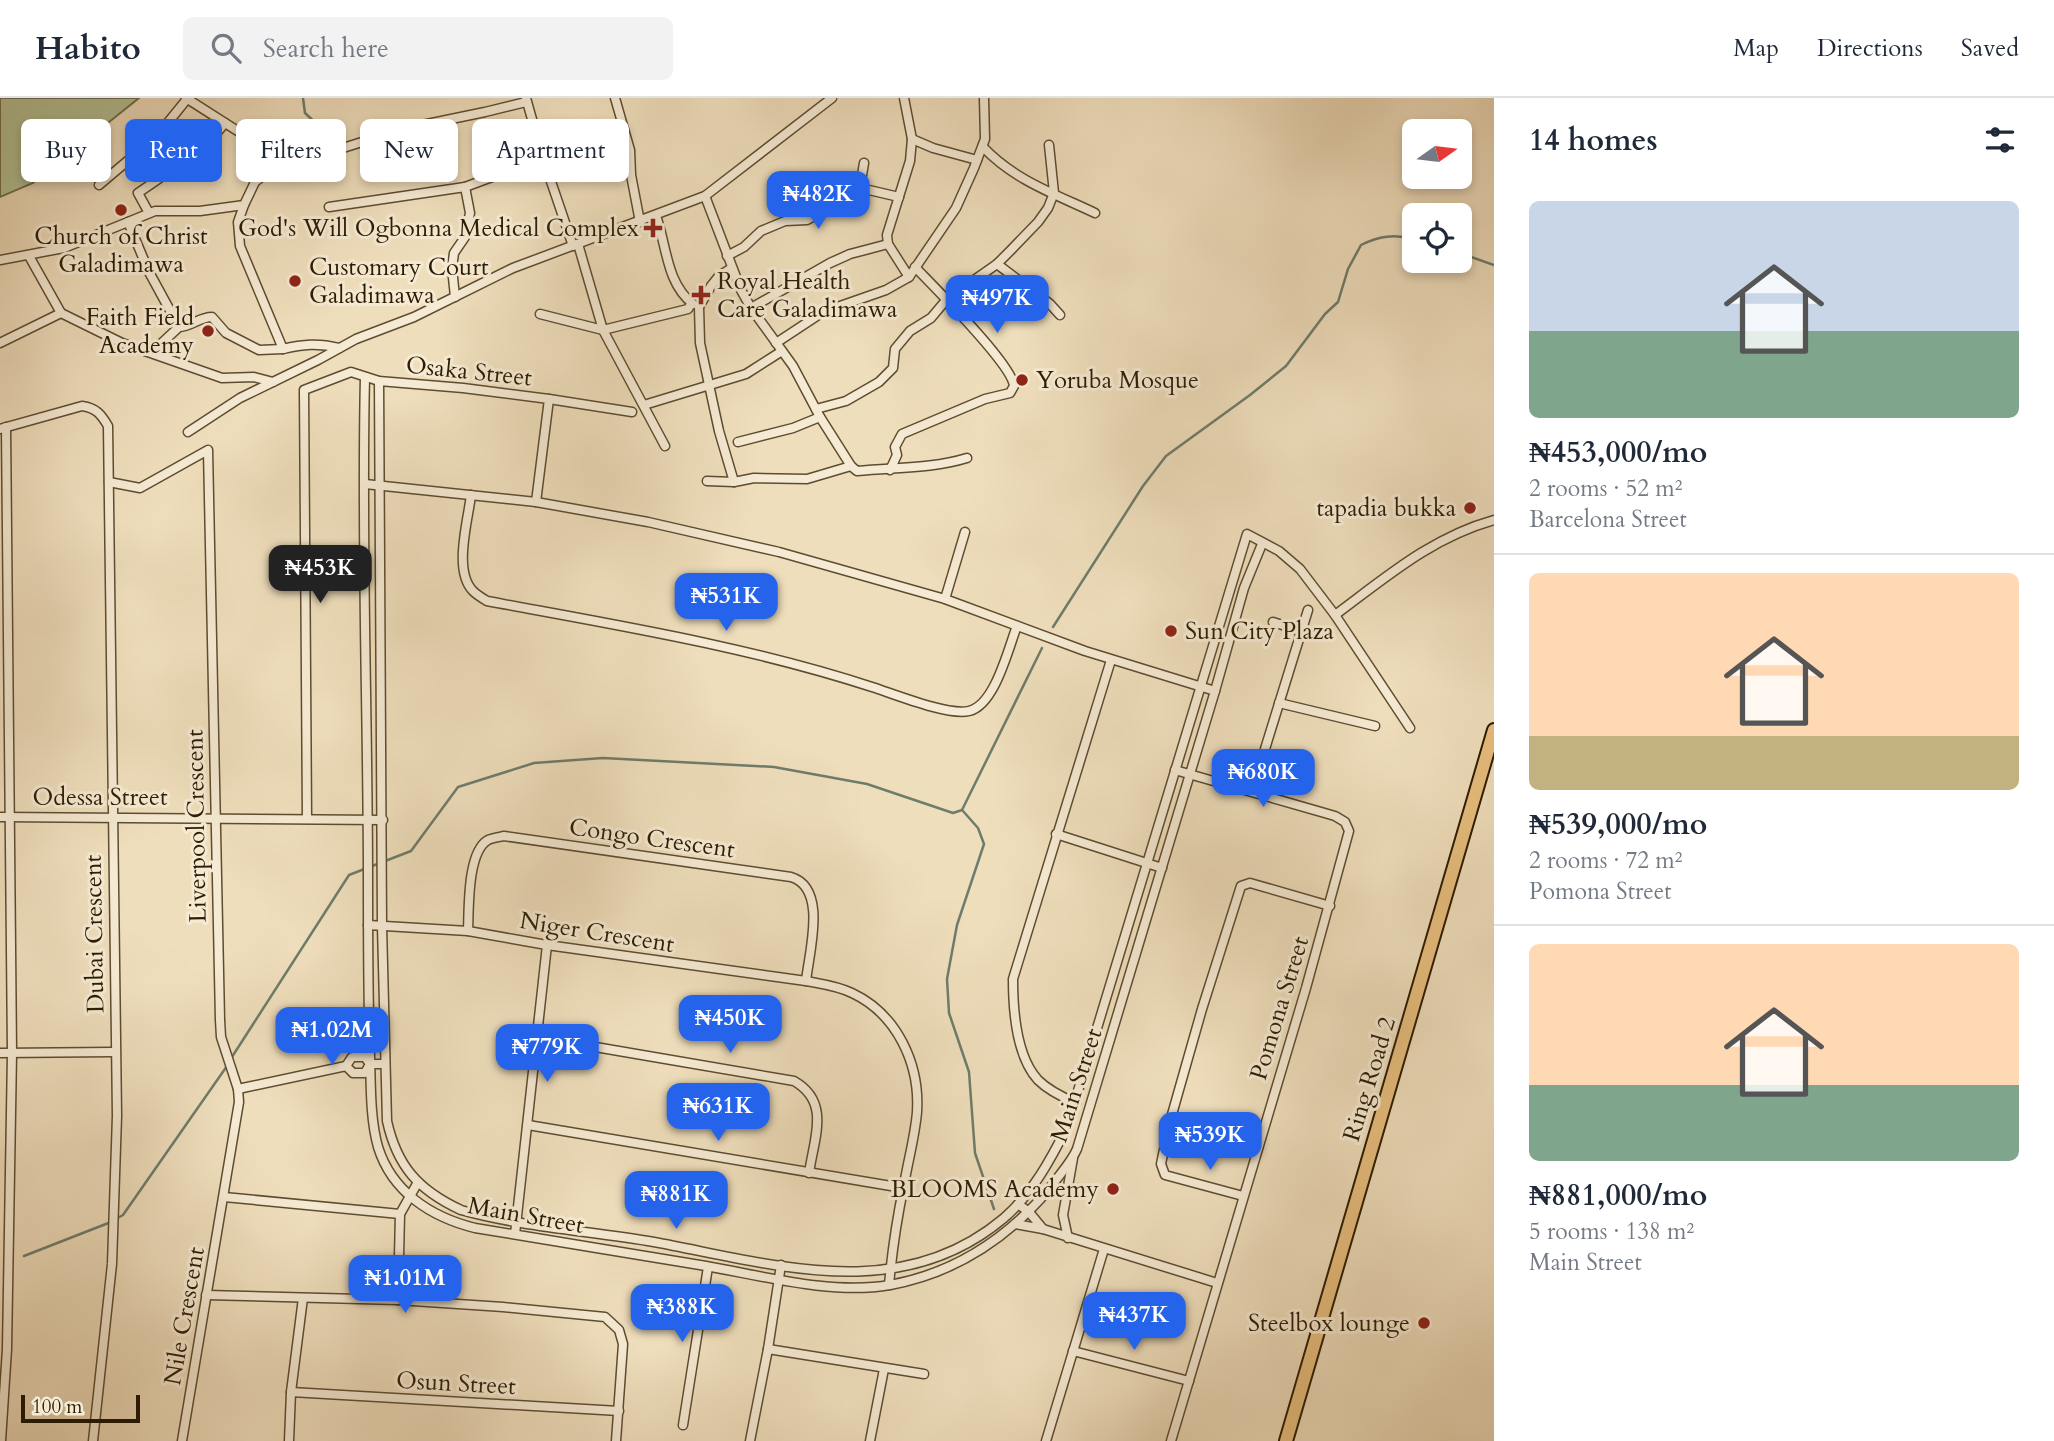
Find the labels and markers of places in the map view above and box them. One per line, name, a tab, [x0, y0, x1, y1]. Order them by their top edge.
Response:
pin: ₦482K	[769, 172, 867, 231]
marker: Church of Christ Galadimawa	[113, 202, 129, 218]
place label: God's Will Ogbonna Medical Complex	[238, 212, 639, 245]
place label: Church of Christ Galadimawa	[34, 220, 208, 281]
marker: God's Will Ogbonna Medical Complex	[645, 220, 661, 236]
place label: Customary Court Galadimawa	[309, 251, 489, 312]
place label: Royal Health Care Galadimawa	[717, 265, 898, 326]
marker: Customary Court Galadimawa	[287, 273, 303, 289]
pin: ₦497K	[948, 275, 1046, 335]
marker: Royal Health Care Galadimawa	[691, 285, 711, 305]
place label: Faith Field Academy	[86, 301, 194, 362]
marker: Faith Field Academy	[200, 323, 216, 339]
place label: Yoruba Mosque	[1036, 364, 1199, 397]
marker: Yoruba Mosque	[1014, 372, 1030, 388]
place label: tapadia bukka	[1316, 492, 1457, 525]
marker: tapadia bukka	[1462, 500, 1478, 516]
pin: ₦453K	[271, 546, 369, 605]
pin: ₦531K	[677, 574, 775, 633]
place label: Sun City Plaza	[1185, 615, 1334, 648]
marker: Sun City Plaza	[1163, 623, 1179, 639]
pin: ₦680K	[1214, 750, 1312, 809]
pin: ₦450K	[681, 996, 779, 1055]
pin: ₦1.02M	[275, 1007, 389, 1067]
pin: ₦779K	[498, 1024, 596, 1084]
pin: ₦631K	[669, 1084, 767, 1143]
pin: ₦539K	[1161, 1112, 1259, 1172]
pin: ₦881K	[627, 1172, 725, 1231]
place label: BLOOMS Academy	[891, 1173, 1099, 1206]
marker: BLOOMS Academy	[1105, 1181, 1121, 1197]
pin: ₦1.01M	[348, 1256, 462, 1315]
pin: ₦388K	[633, 1284, 731, 1344]
pin: ₦437K	[1085, 1292, 1183, 1352]
place label: Steelbox lounge	[1248, 1307, 1410, 1340]
marker: Steelbox lounge	[1416, 1315, 1432, 1331]

